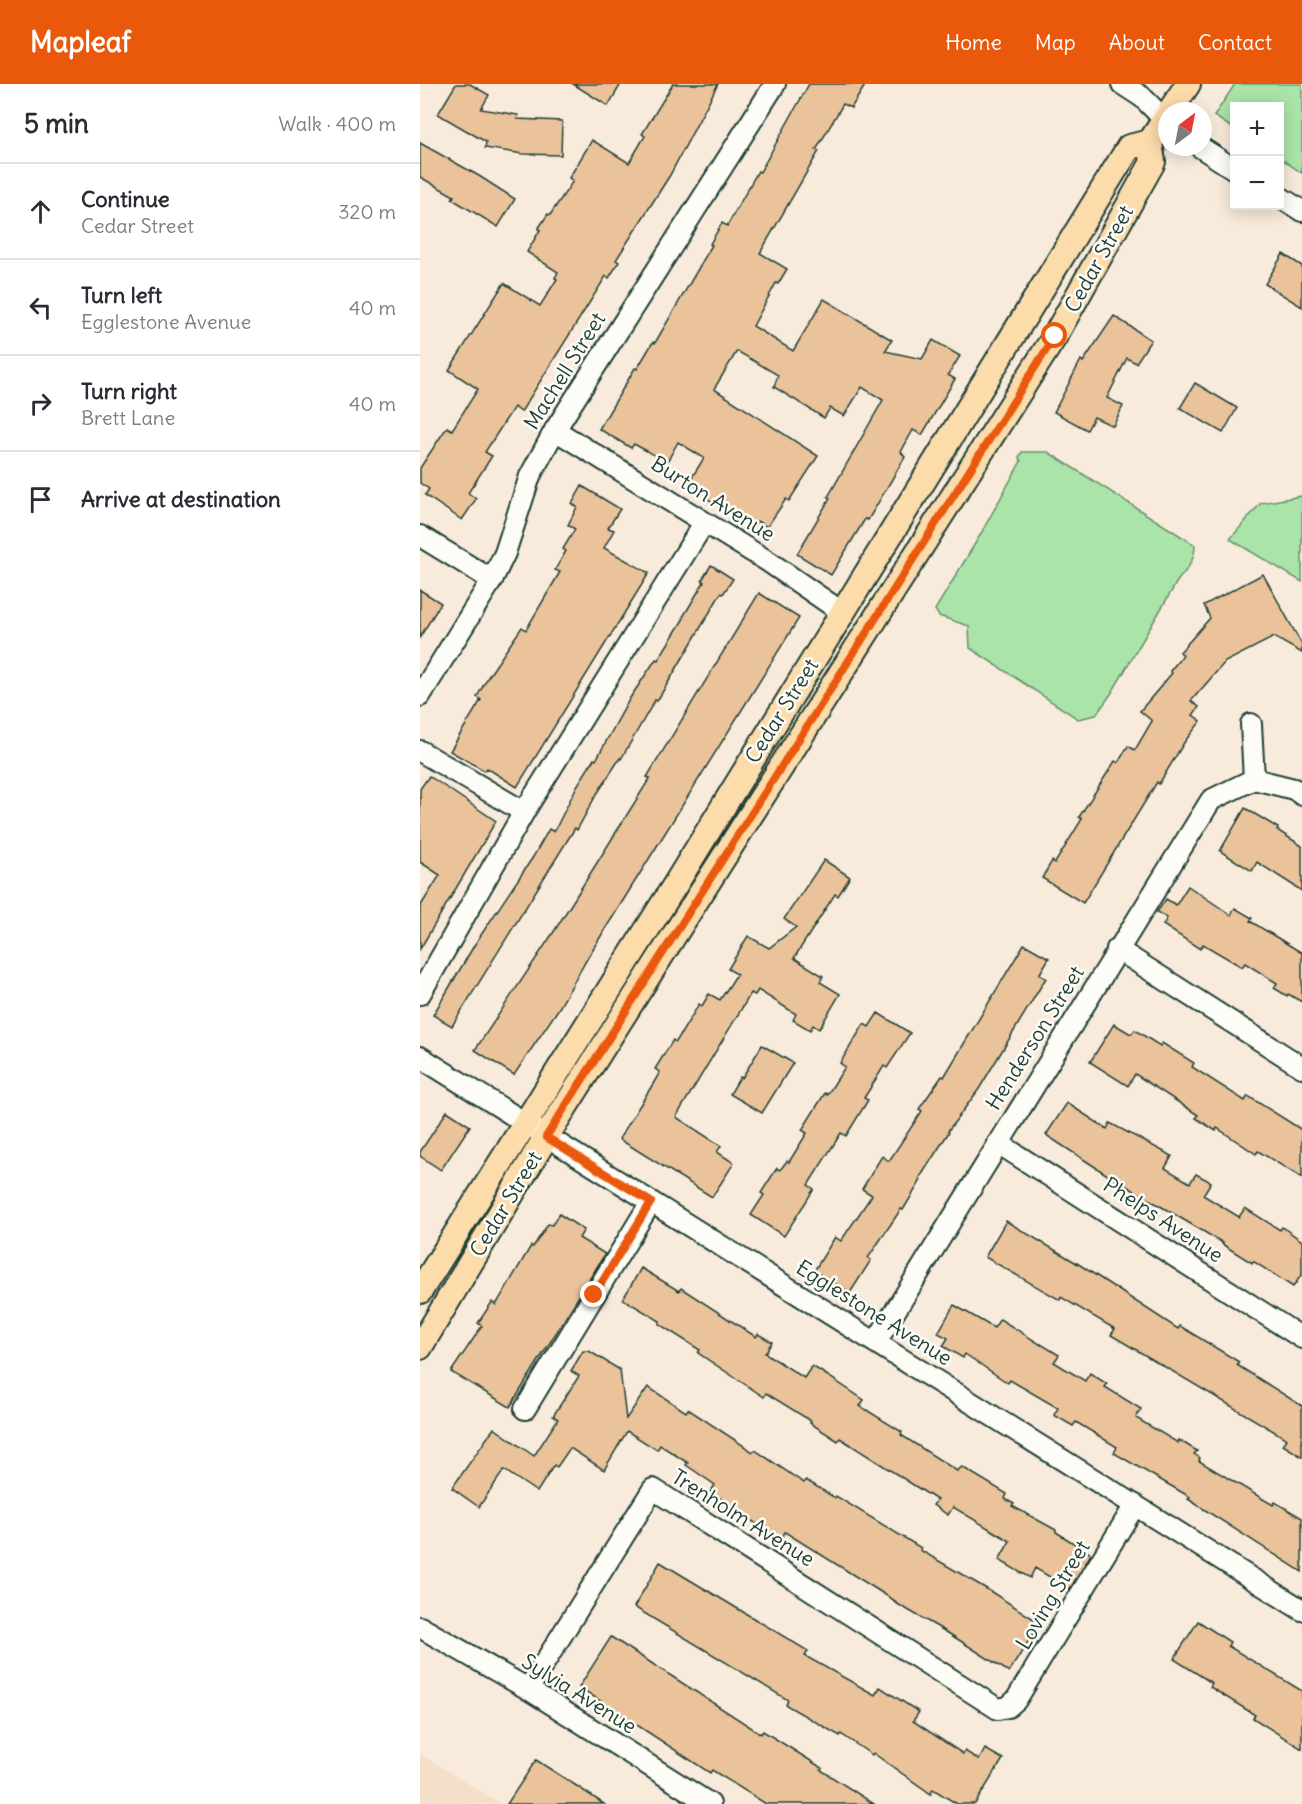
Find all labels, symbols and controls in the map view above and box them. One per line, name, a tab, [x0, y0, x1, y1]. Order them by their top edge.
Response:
text: Mapleaf	[30, 24, 131, 60]
text: Home	[945, 29, 1002, 56]
text: Map	[1035, 29, 1076, 56]
text: About	[1109, 29, 1165, 56]
text: Contact	[1198, 29, 1272, 56]
north arrow	[1158, 102, 1212, 156]
map controls	[1230, 102, 1284, 210]
button: +	[1230, 102, 1284, 156]
text: 5 min	[24, 107, 89, 140]
text: Walk · 400 m	[278, 111, 396, 136]
button: −	[1230, 156, 1284, 210]
text: Continue	[81, 185, 170, 213]
icon: ahead	[24, 195, 57, 228]
text: 320 m	[338, 199, 396, 224]
street label: Cedar Street	[1058, 200, 1139, 317]
text: Cedar Street	[81, 213, 194, 238]
text: Turn left	[81, 281, 162, 309]
icon: left	[24, 291, 57, 324]
text: 40 m	[349, 295, 396, 320]
street label: Machell Street	[518, 307, 611, 434]
text: Egglestone Avenue	[81, 309, 251, 334]
route start	[1041, 322, 1067, 348]
text: Turn right	[81, 377, 177, 405]
icon: right	[24, 387, 57, 420]
text: 40 m	[349, 391, 396, 416]
text: Brett Lane	[81, 405, 175, 430]
street label: Burton Avenue	[646, 450, 780, 547]
icon: arrive	[24, 483, 57, 516]
text: Arrive at destination	[81, 485, 281, 513]
street label: Cedar Street	[739, 653, 824, 768]
street label: Henderson Street	[979, 961, 1090, 1115]
street label: Cedar Street	[463, 1146, 548, 1262]
street label: Phelps Avenue	[1098, 1171, 1228, 1268]
street label: Egglestone Avenue	[791, 1254, 957, 1371]
route end	[580, 1281, 606, 1307]
street label: Trenholm Avenue	[667, 1463, 820, 1572]
street label: Loving Street	[1009, 1535, 1096, 1654]
street label: Sylvia Avenue	[517, 1648, 642, 1740]

